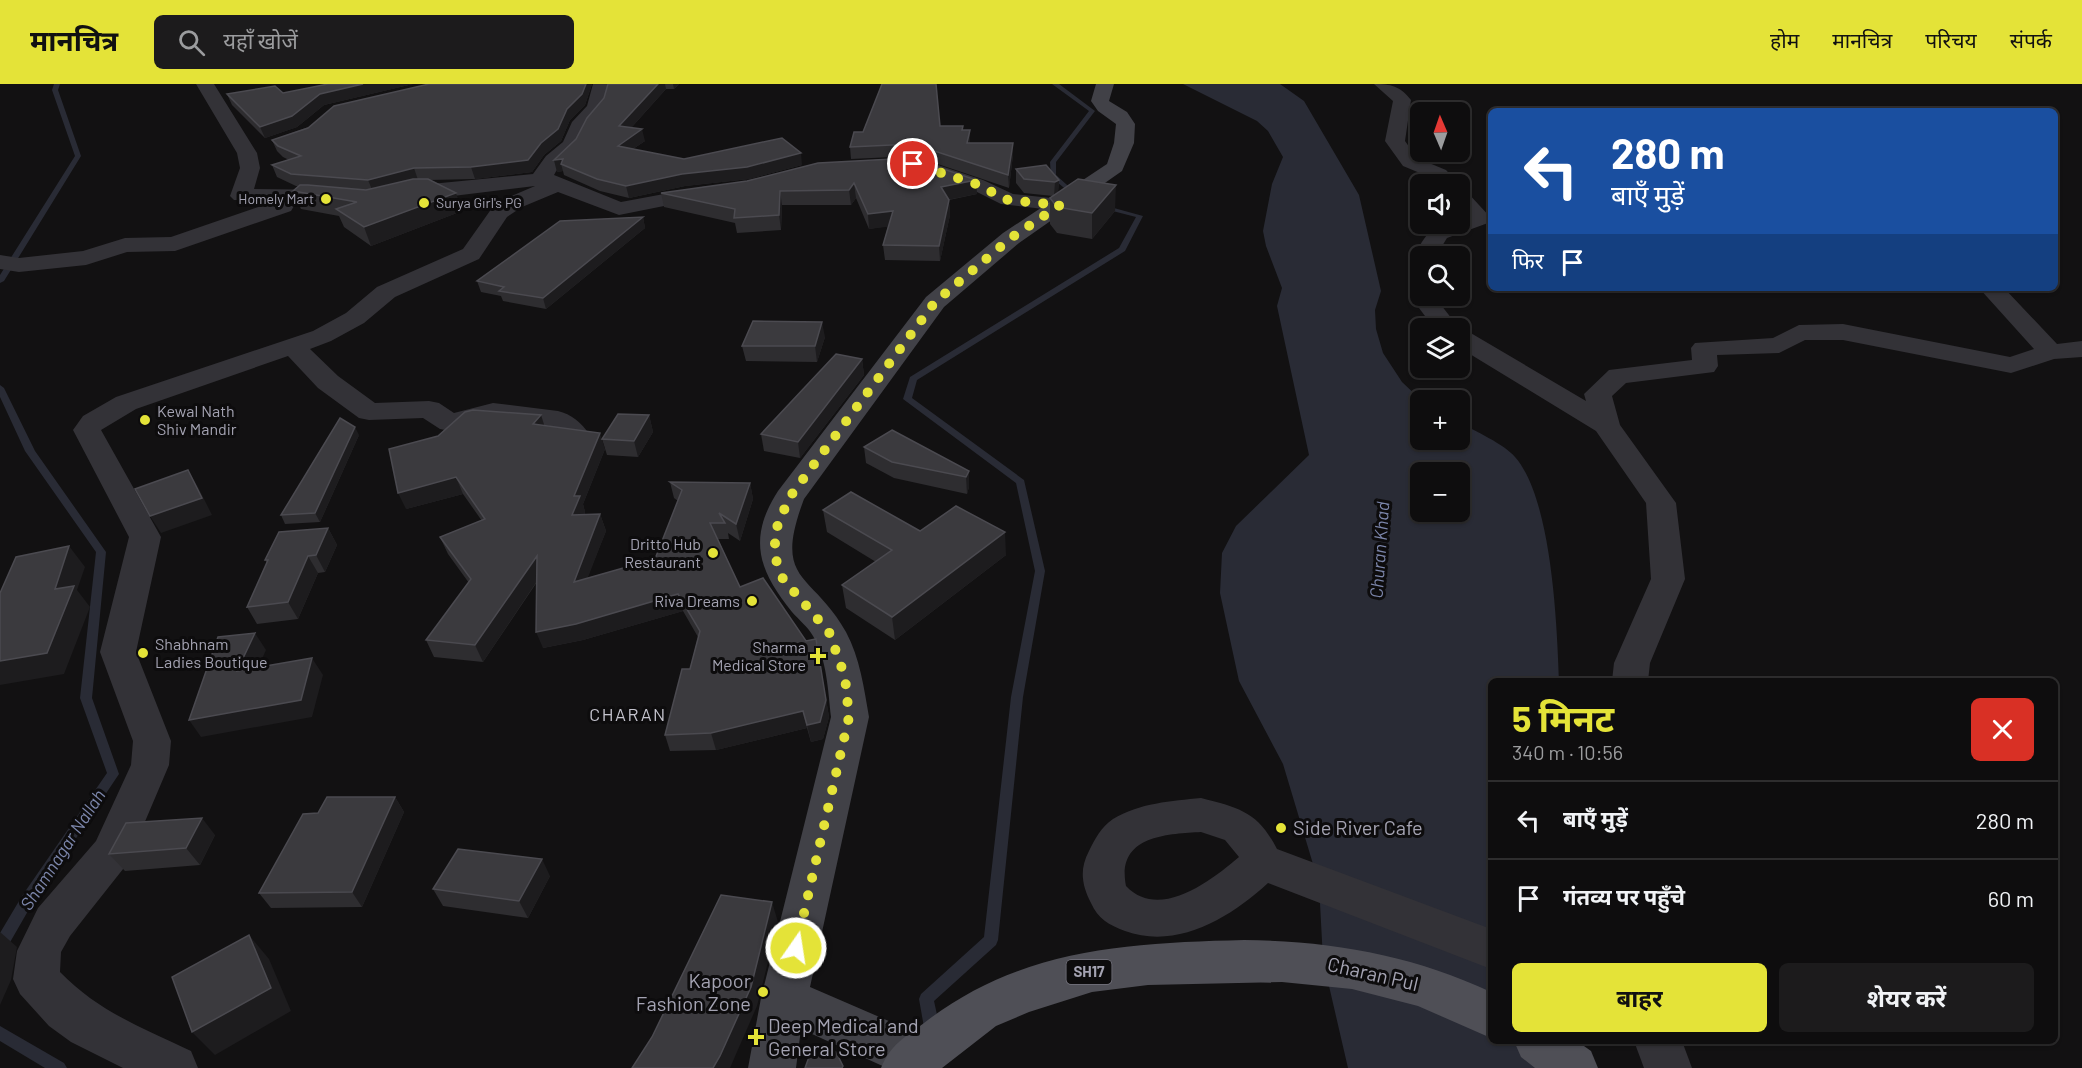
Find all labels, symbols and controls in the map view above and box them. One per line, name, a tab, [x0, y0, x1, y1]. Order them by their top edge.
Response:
search box	[154, 15, 574, 69]
text: मानचित्र	[30, 23, 118, 57]
icon: search	[175, 26, 208, 59]
text: यहाँ खोजें	[223, 27, 298, 53]
text: होम	[1770, 27, 1799, 52]
text: मानचित्र	[1832, 27, 1892, 52]
text: परिचय	[1925, 27, 1977, 52]
text: संपर्क	[2010, 27, 2052, 52]
north arrow	[1410, 102, 1470, 162]
map controls	[1410, 102, 1470, 522]
text: 280 m	[1611, 127, 1725, 177]
icon: left	[1512, 132, 1590, 210]
pin	[887, 138, 938, 189]
icon: arrive	[896, 147, 929, 180]
button: sound	[1410, 174, 1470, 234]
text: बाएँ मुड़ें	[1611, 178, 1684, 210]
place label: Homely Mart	[238, 190, 314, 207]
marker: Homely Mart	[319, 192, 333, 206]
place label: Surya Girl's PG	[436, 194, 522, 211]
marker: Surya Girl's PG	[417, 196, 431, 210]
button: search	[1410, 246, 1470, 306]
icon: arrive	[1556, 246, 1589, 279]
text: फिर	[1512, 247, 1544, 273]
button: layers	[1410, 318, 1470, 378]
button: +	[1410, 390, 1470, 450]
place label: Kewal Nath Shiv Mandir	[157, 401, 237, 438]
marker: Kewal Nath Shiv Mandir	[138, 413, 152, 427]
button: −	[1410, 462, 1470, 522]
water label: Churan Khad	[1365, 500, 1393, 599]
place label: Dritto Hub Restaurant	[624, 534, 701, 571]
marker: Dritto Hub Restaurant	[706, 546, 720, 560]
place label: Riva Dreams	[654, 591, 740, 610]
marker: Riva Dreams	[745, 594, 759, 608]
place label: Shabhnam Ladies Boutique	[155, 634, 268, 671]
place label: Sharma Medical Store	[712, 637, 806, 674]
marker: Shabhnam Ladies Boutique	[136, 646, 150, 660]
marker: Sharma Medical Store	[811, 649, 825, 663]
text: 5 मिनट	[1512, 696, 1614, 739]
button: close	[1971, 698, 2034, 761]
district label: CHARAN	[589, 703, 667, 725]
text: 340 m · 10:56	[1512, 740, 1623, 764]
water label: Shamnagar Nallah	[15, 785, 109, 914]
icon: left	[1512, 804, 1545, 837]
text: बाएँ मुड़ें	[1563, 805, 1628, 831]
text: 280 m	[1976, 807, 2034, 833]
place label: Side River Cafe	[1293, 815, 1423, 839]
marker: Side River Cafe	[1274, 821, 1288, 835]
icon: arrive	[1512, 882, 1545, 915]
text: गंतव्य पर पहुँचे	[1563, 883, 1685, 909]
text: 60 m	[1988, 885, 2034, 911]
position arrow	[764, 916, 828, 980]
street label: Charan Pul	[1325, 951, 1421, 995]
road number: SH17	[1066, 960, 1112, 984]
button: बाहर	[1512, 963, 1767, 1032]
button: शेयर करें	[1779, 963, 2034, 1032]
place label: Kapoor Fashion Zone	[636, 968, 751, 1015]
marker: Kapoor Fashion Zone	[756, 985, 770, 999]
place label: Deep Medical and General Store	[768, 1013, 919, 1060]
marker: Deep Medical and General Store	[749, 1030, 763, 1044]

